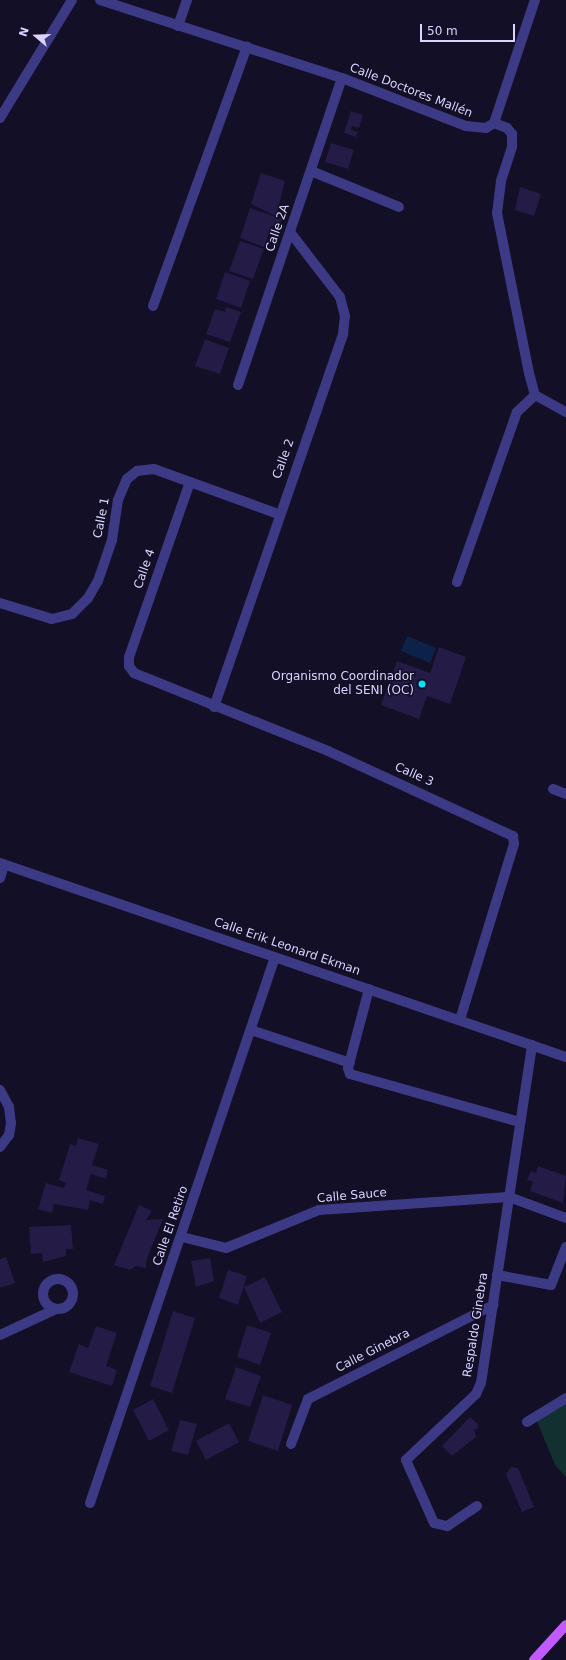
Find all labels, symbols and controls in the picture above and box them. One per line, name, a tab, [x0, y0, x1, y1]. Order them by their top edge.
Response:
north arrow	[16, 16, 56, 56]
scale bar	[422, 16, 517, 42]
text: 50 m	[427, 24, 458, 38]
text: N	[17, 25, 32, 38]
street label: Calle Doctores Mallén	[348, 61, 474, 121]
street label: Calle 2A	[263, 202, 293, 254]
street label: Calle 2	[270, 437, 298, 481]
street label: Calle 1	[91, 496, 113, 540]
street label: Calle 4	[131, 547, 159, 591]
place label: Organismo Coordinador del SENI (OC)	[271, 670, 414, 698]
marker: Organismo Coordinador del SENI (OC)	[417, 679, 427, 689]
street label: Calle 3	[392, 760, 436, 790]
street label: Calle Erik Leonard Ekman	[212, 915, 362, 979]
street label: Calle El Retiro	[151, 1184, 191, 1268]
street label: Calle Sauce	[316, 1186, 388, 1206]
street label: Respaldo Ginebra	[461, 1272, 491, 1378]
street label: Calle Ginebra	[334, 1326, 412, 1376]

